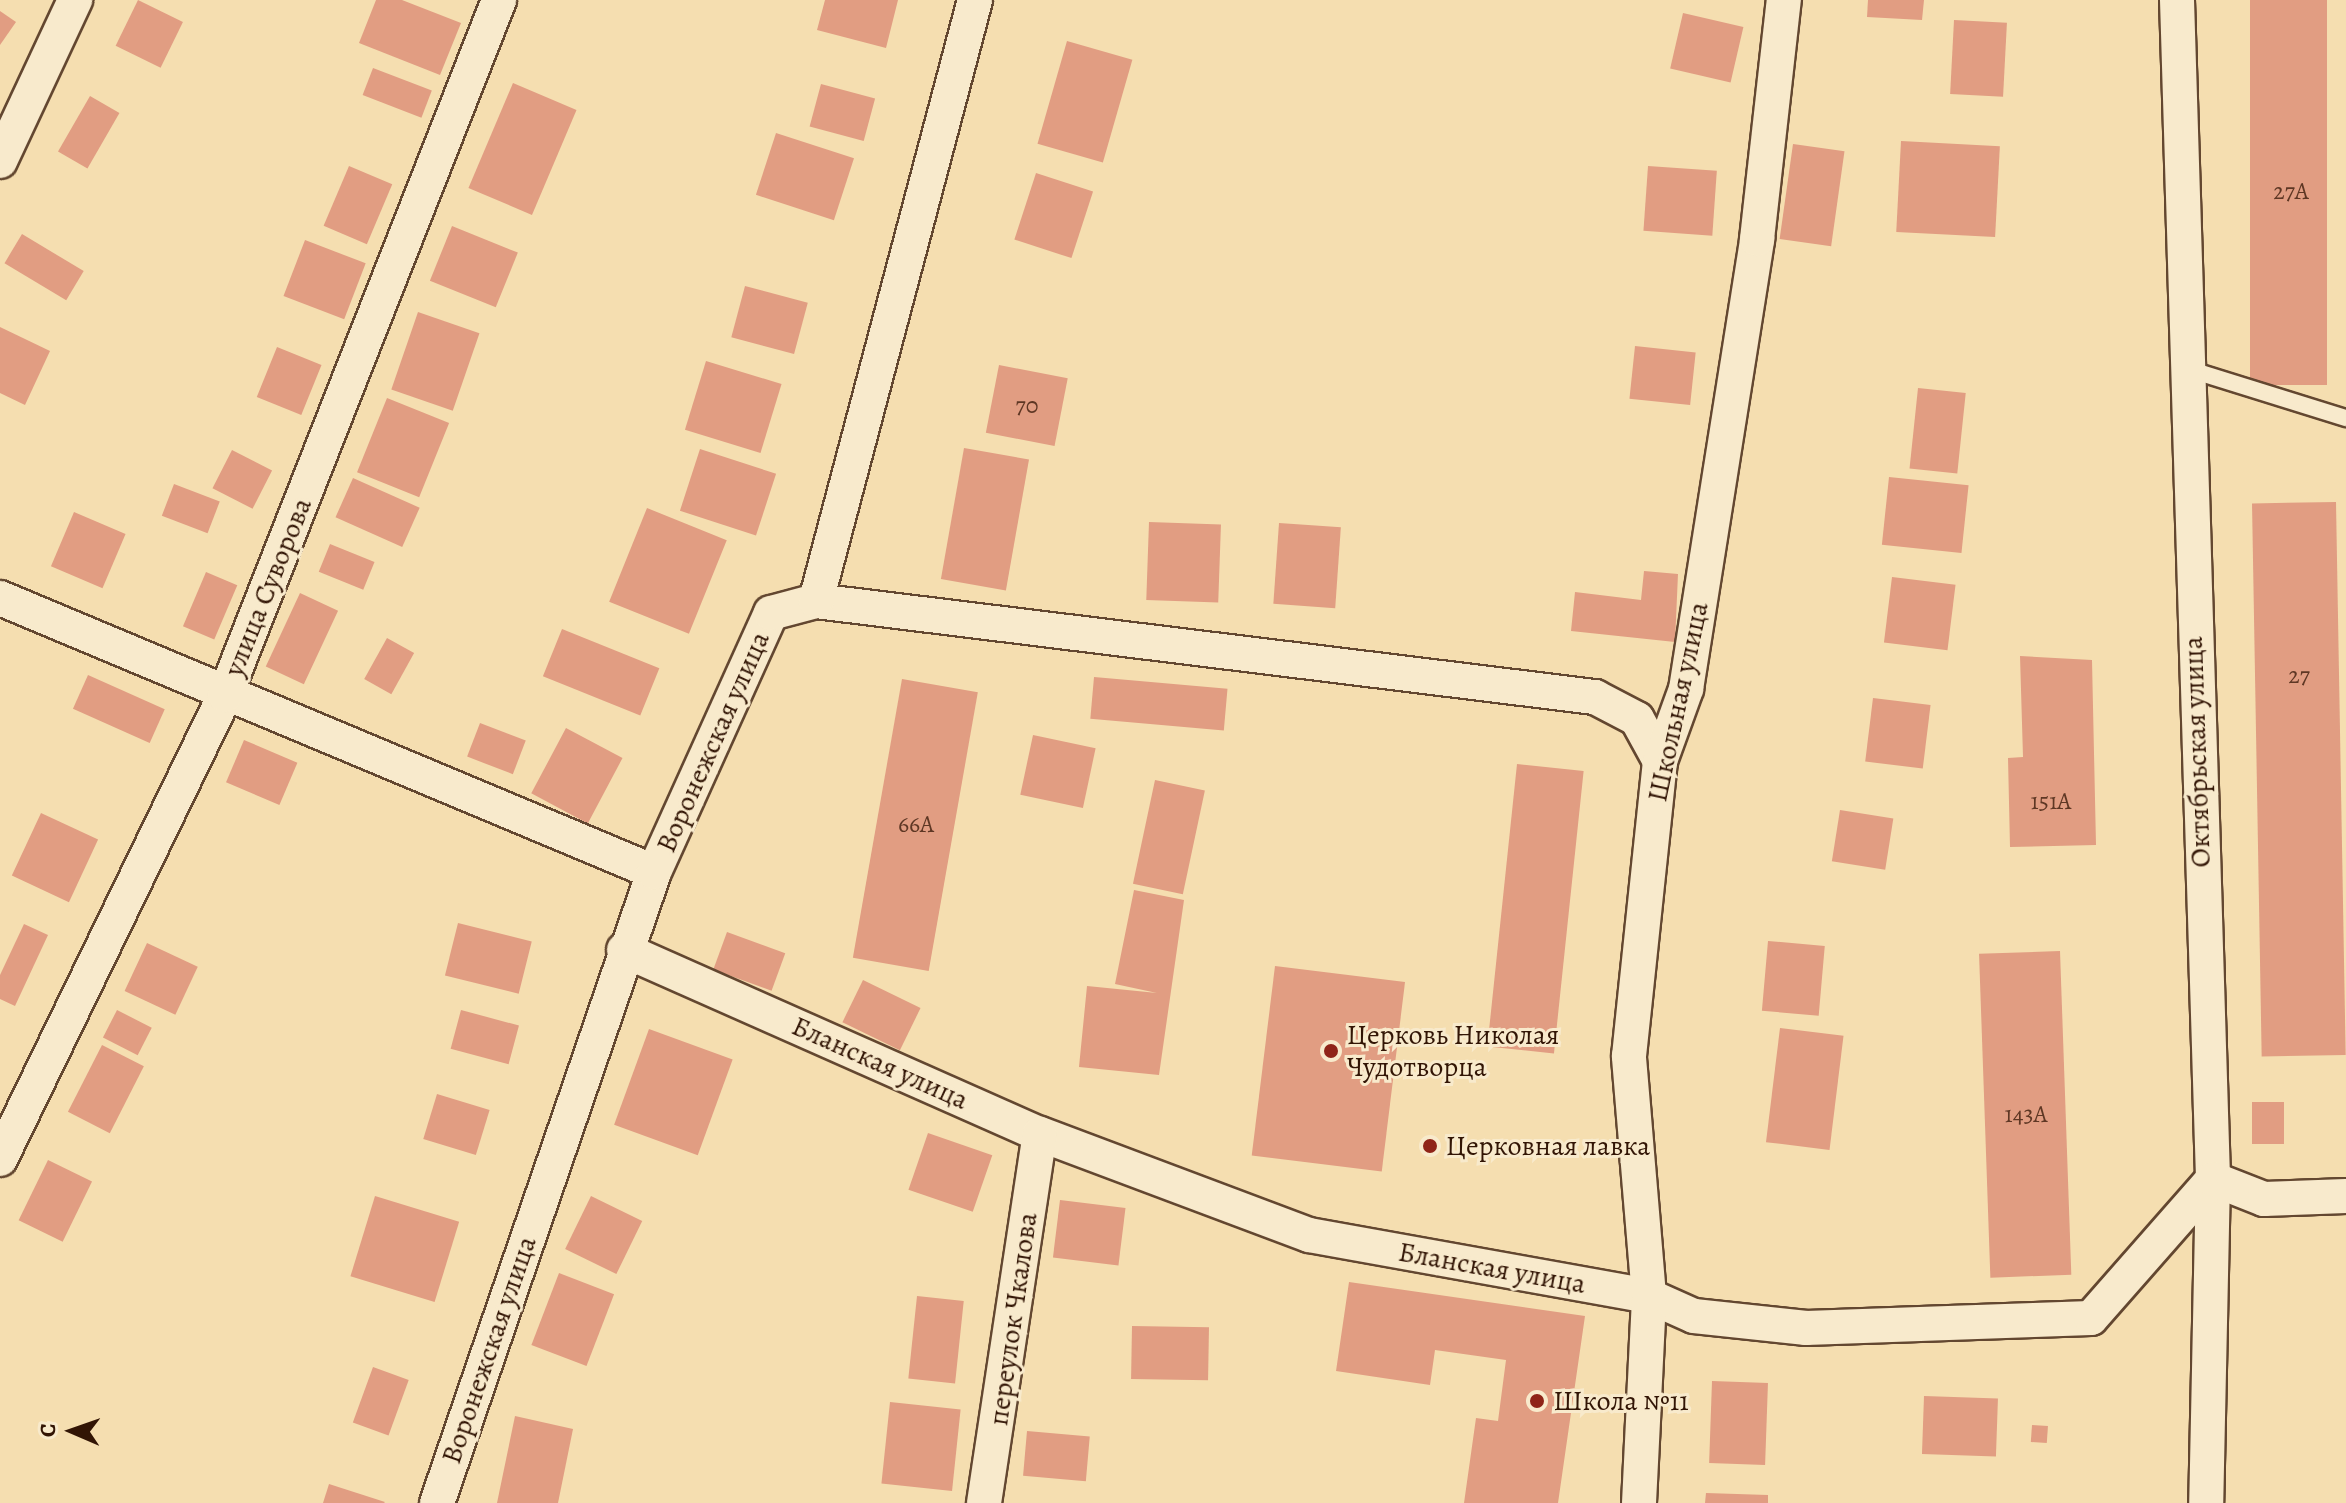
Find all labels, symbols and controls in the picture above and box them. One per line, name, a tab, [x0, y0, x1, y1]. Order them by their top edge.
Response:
house number: 27А	[2273, 178, 2309, 206]
house number: 70	[1016, 392, 1038, 420]
street label: улица Суворова	[217, 493, 319, 681]
street label: Школьная улица	[1640, 599, 1716, 805]
street label: Воронежская улица	[649, 626, 777, 858]
street label: Октябрьская улица	[2176, 636, 2218, 868]
house number: 27	[2288, 662, 2310, 690]
house number: 151А	[2031, 788, 2071, 816]
house number: 66А	[898, 811, 934, 839]
street label: Бланская улица	[787, 1009, 973, 1117]
place label: Церковь Николая Чудотворца	[1347, 1018, 1559, 1084]
marker: Церковь Николая Чудотворца	[1322, 1042, 1340, 1060]
house number: 143А	[2004, 1101, 2048, 1129]
place label: Церковная лавка	[1446, 1129, 1650, 1163]
marker: Церковная лавка	[1421, 1137, 1439, 1155]
street label: переулок Чкалова	[981, 1210, 1045, 1428]
street label: Воронежская улица	[434, 1232, 544, 1468]
street label: Бланская улица	[1396, 1235, 1588, 1301]
place label: Школа №11	[1553, 1384, 1689, 1418]
north arrow	[32, 1391, 112, 1471]
marker: Школа №11	[1528, 1392, 1546, 1410]
text: С	[33, 1423, 63, 1437]

